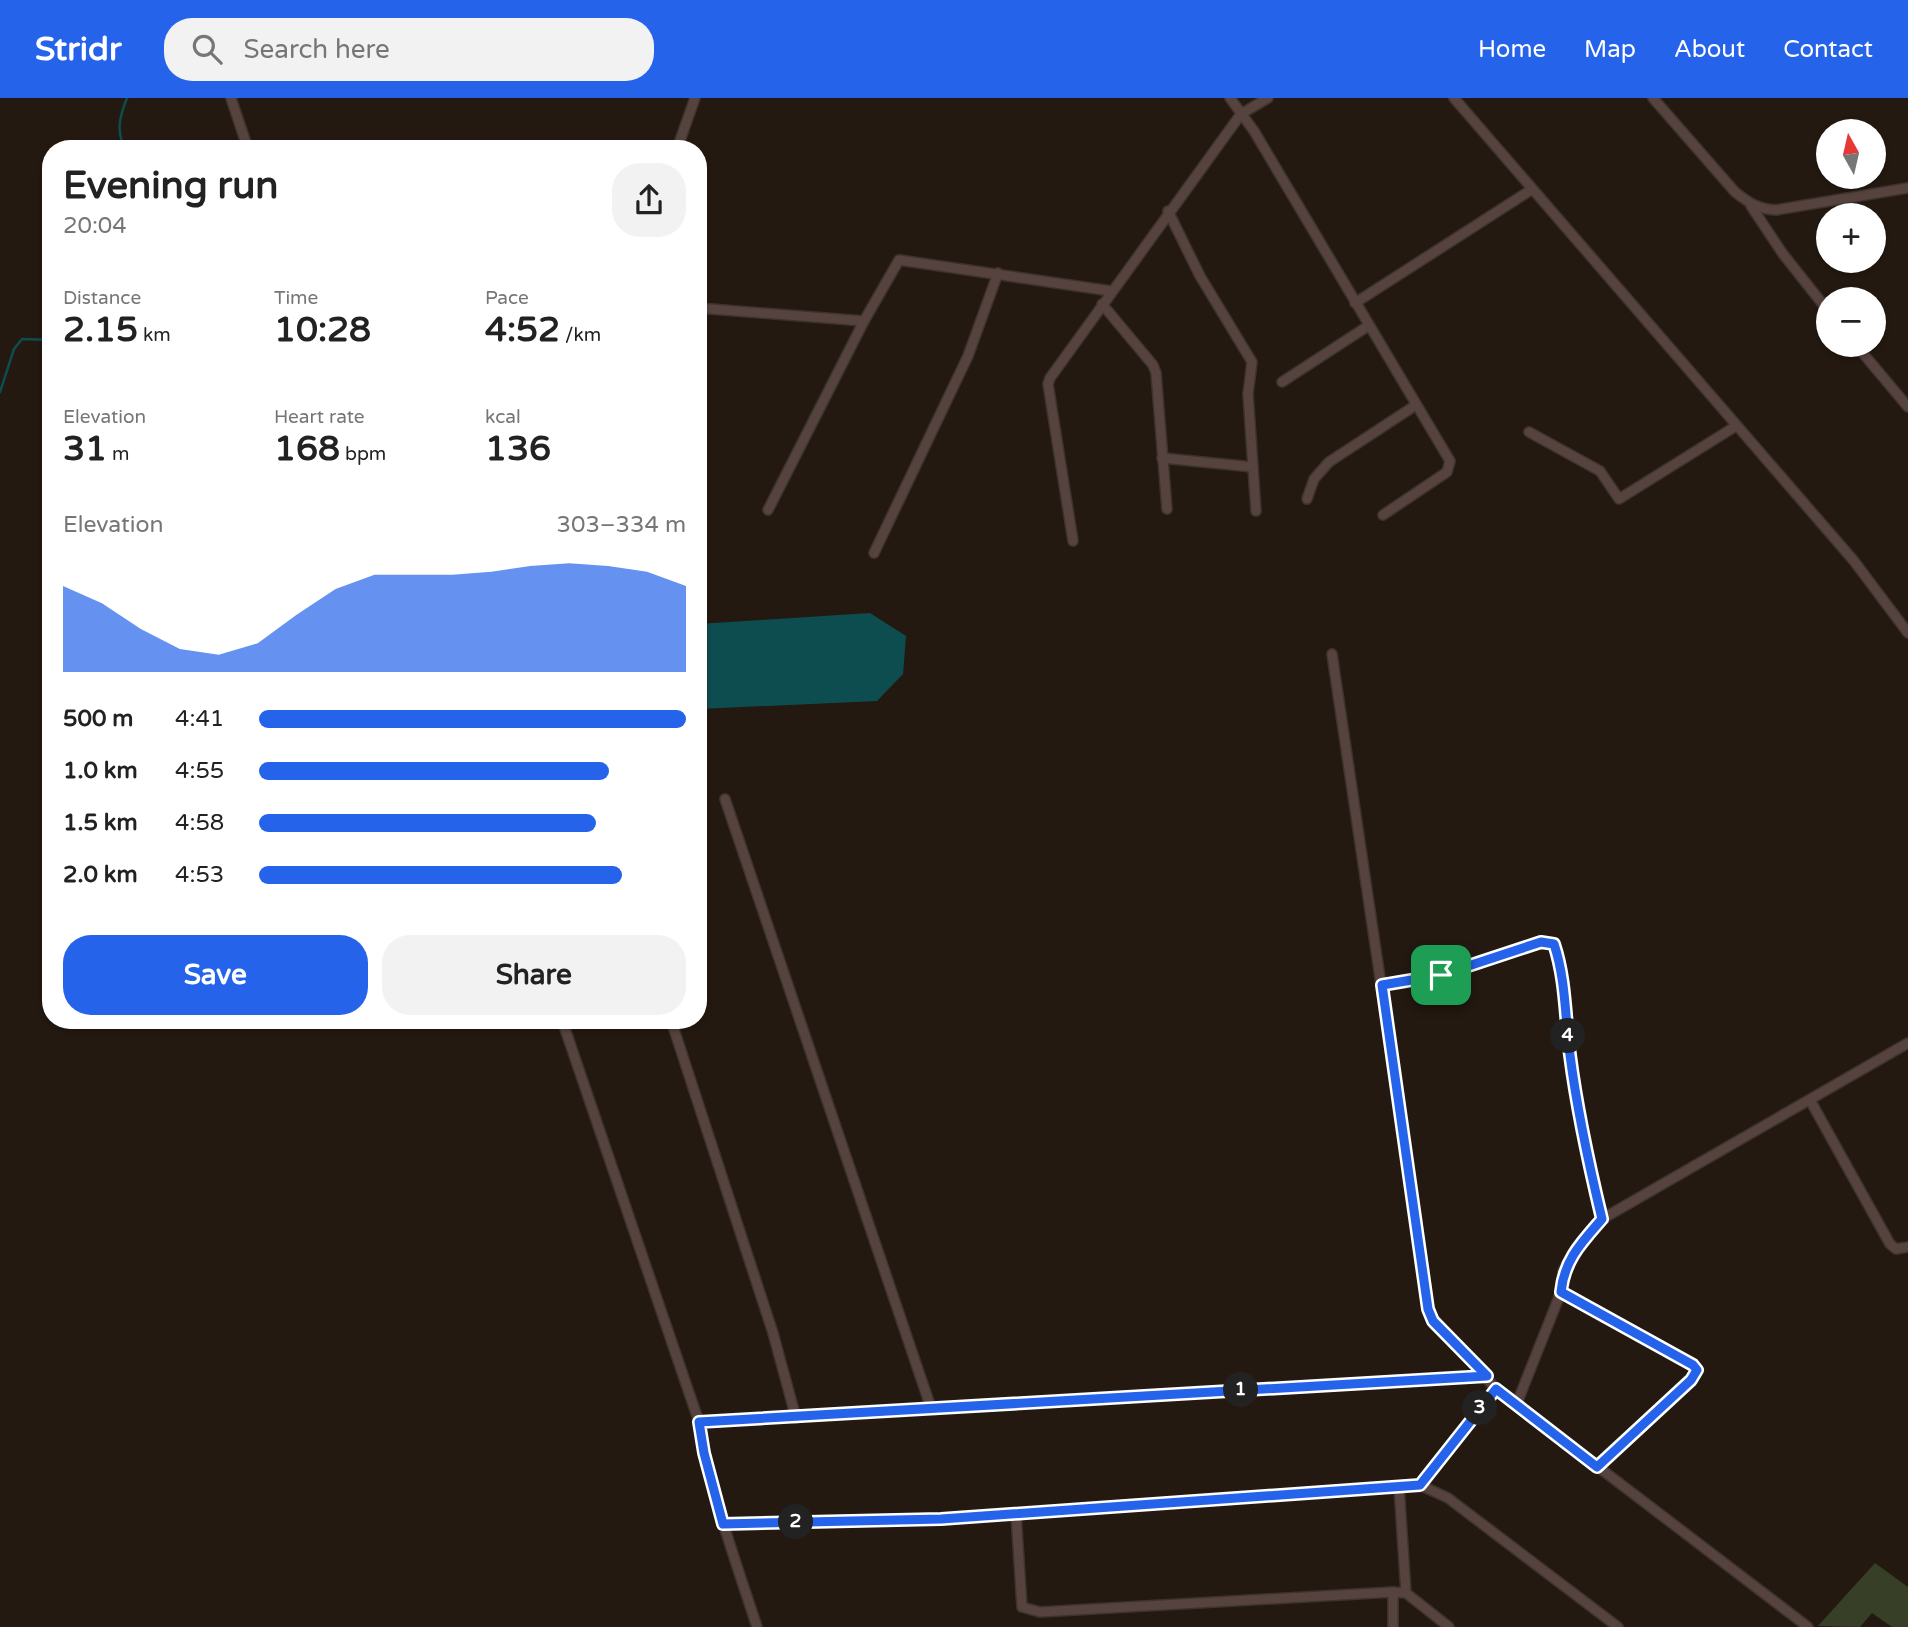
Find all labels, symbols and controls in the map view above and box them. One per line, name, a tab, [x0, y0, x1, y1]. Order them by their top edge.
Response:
search box	[164, 18, 654, 81]
text: Stridr	[35, 30, 122, 69]
icon: search	[188, 30, 226, 68]
text: Search here	[244, 34, 390, 65]
text: Home	[1478, 35, 1546, 64]
text: Map	[1584, 35, 1636, 64]
text: About	[1674, 35, 1745, 64]
text: Contact	[1783, 35, 1873, 64]
north arrow	[1816, 119, 1886, 189]
map controls	[1816, 119, 1886, 357]
text: Evening run	[63, 163, 278, 209]
button: share	[612, 163, 686, 237]
button: +	[1816, 203, 1886, 273]
text: 20:04	[63, 212, 127, 240]
text: Distance	[63, 287, 141, 309]
text: Time	[274, 287, 318, 309]
text: Pace	[485, 287, 529, 309]
button: −	[1816, 287, 1886, 357]
text: 2.15	[63, 309, 138, 351]
text: 10:28	[274, 309, 371, 351]
text: 4:52	[485, 309, 560, 351]
text: km	[138, 324, 171, 346]
text: /km	[560, 324, 601, 346]
text: Elevation	[63, 406, 146, 428]
text: Heart rate	[274, 406, 365, 428]
text: kcal	[485, 406, 521, 428]
text: 31	[63, 428, 107, 470]
text: 168	[274, 428, 340, 470]
text: 136	[485, 428, 551, 470]
text: m	[107, 443, 129, 465]
text: bpm	[340, 443, 386, 465]
text: Elevation	[63, 511, 164, 539]
text: 303–334 m	[557, 511, 686, 539]
text: 500 m	[63, 705, 133, 733]
text: 4:41	[175, 705, 224, 733]
text: 1.0 km	[63, 757, 138, 785]
text: 4:55	[175, 757, 224, 785]
text: 1.5 km	[63, 809, 138, 837]
text: 4:58	[175, 809, 224, 837]
text: 2.0 km	[63, 861, 138, 889]
text: 4:53	[175, 861, 224, 889]
button: Save	[63, 935, 368, 1015]
button: Share	[382, 935, 686, 1015]
pin	[1411, 945, 1471, 1005]
icon: arrive	[1422, 956, 1460, 994]
pin: 4	[1550, 1018, 1586, 1054]
text: 4	[1562, 1024, 1573, 1046]
pin: 1	[1224, 1372, 1258, 1408]
text: 1	[1235, 1378, 1246, 1400]
pin: 3	[1462, 1390, 1498, 1426]
text: 3	[1474, 1396, 1485, 1418]
pin: 2	[778, 1504, 814, 1540]
text: 2	[790, 1510, 801, 1532]

